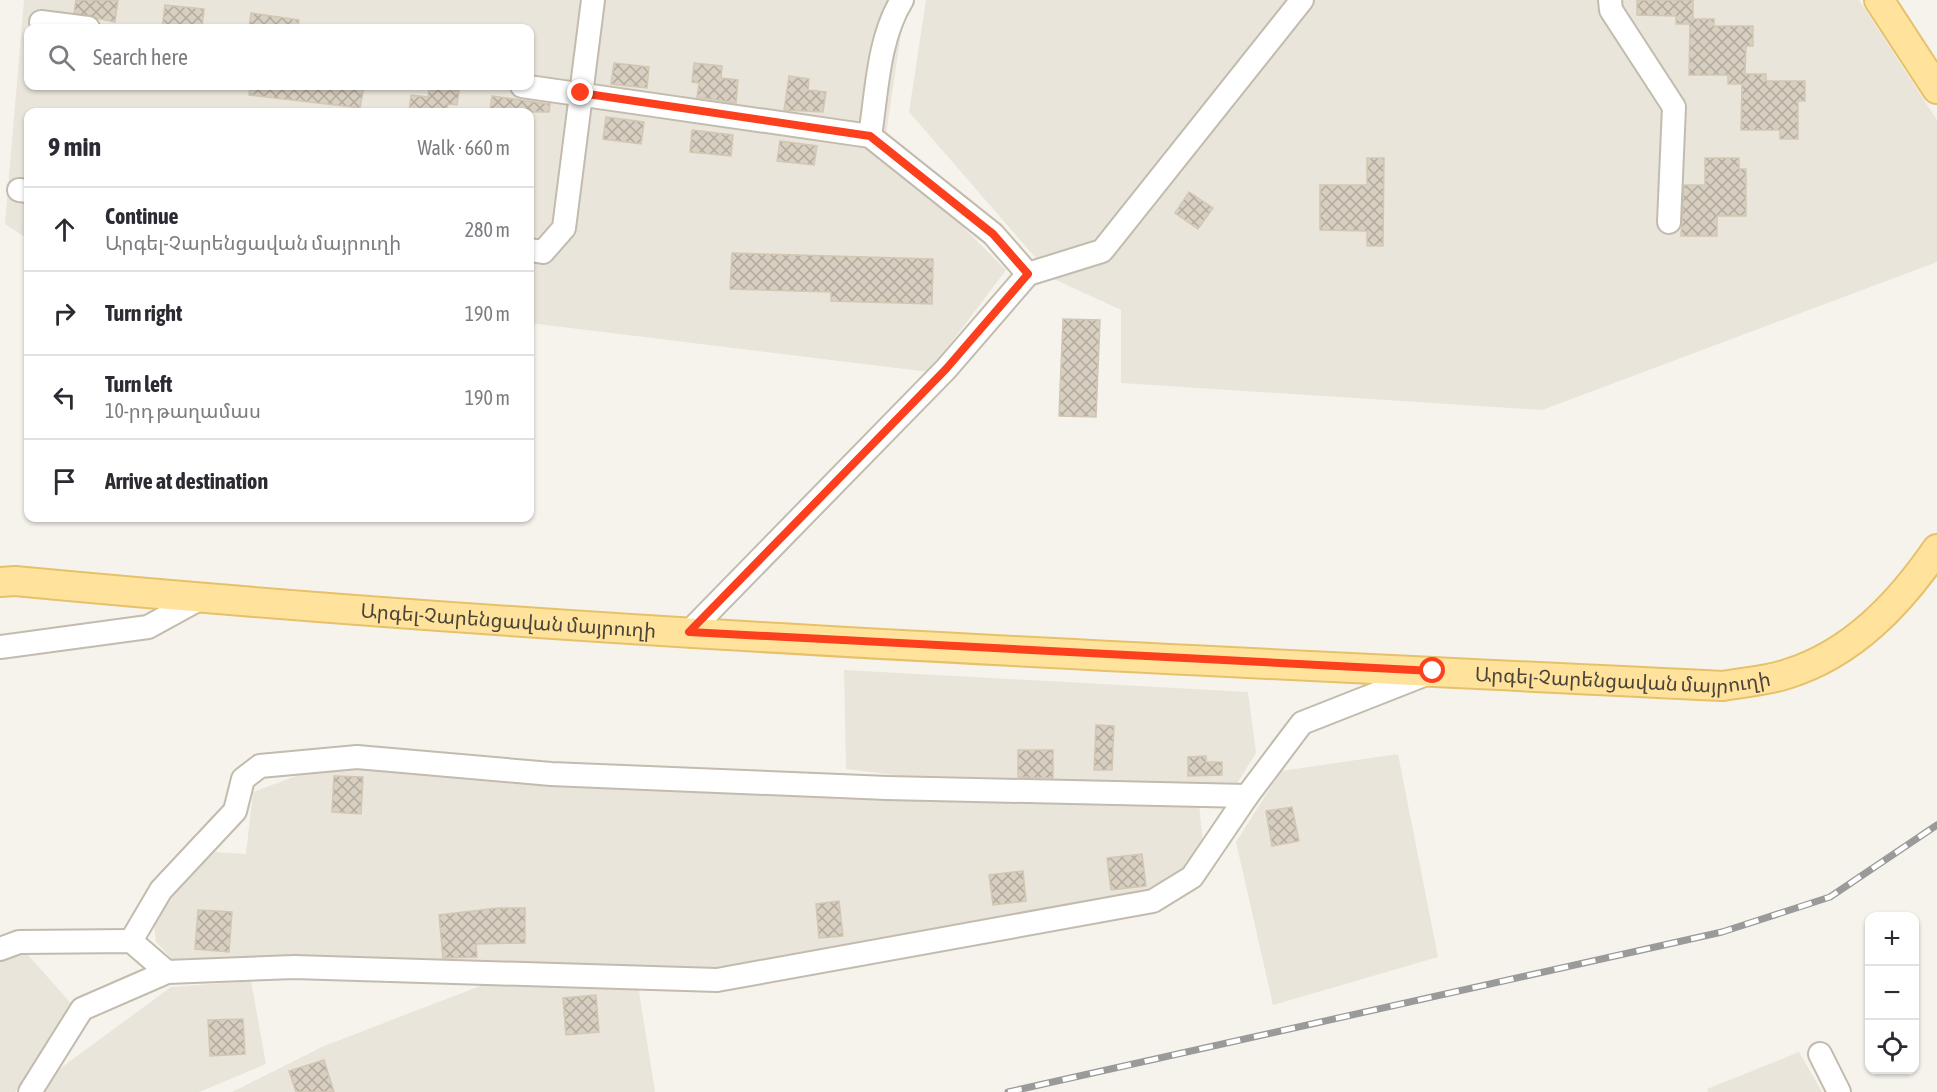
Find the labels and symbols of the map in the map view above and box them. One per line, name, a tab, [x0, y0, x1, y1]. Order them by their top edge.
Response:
route end	[567, 79, 593, 105]
street label: Արգել-Չարենցավան մայրուղի	[360, 598, 657, 643]
route start	[1419, 657, 1445, 683]
street label: Արգել-Չարենցավան մայրուղի	[1474, 662, 1772, 698]

